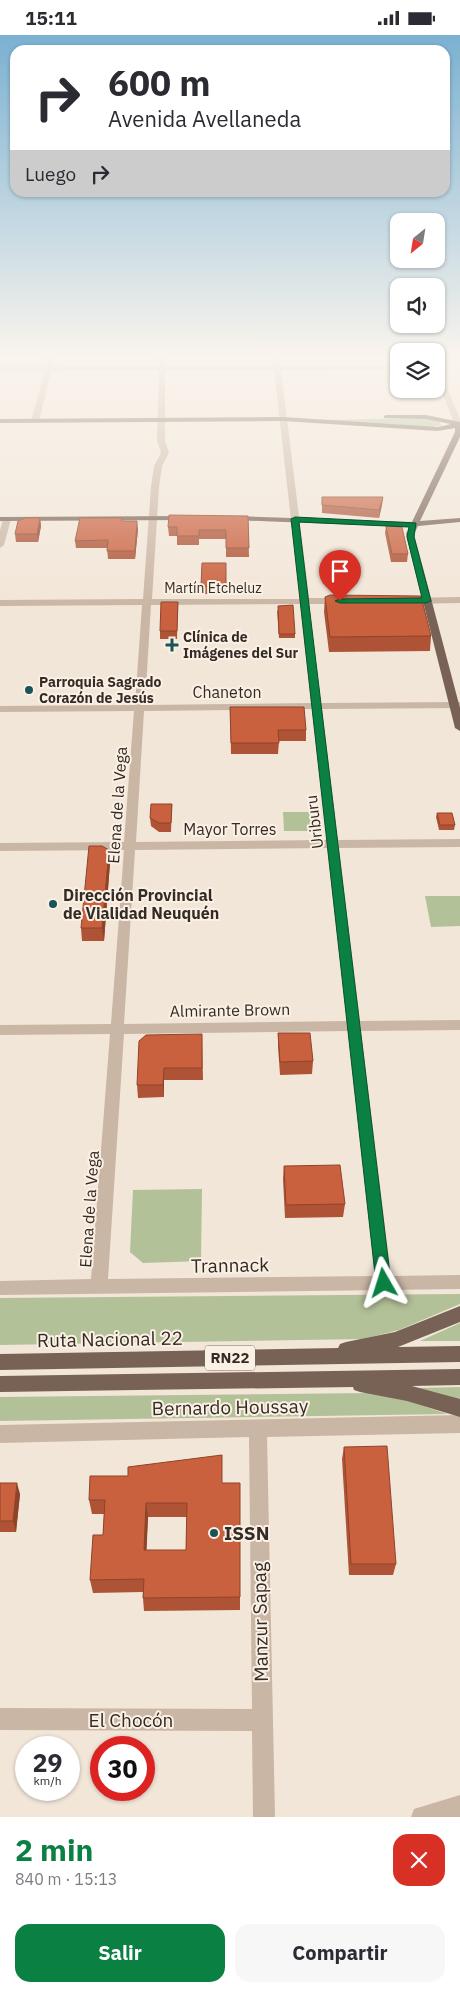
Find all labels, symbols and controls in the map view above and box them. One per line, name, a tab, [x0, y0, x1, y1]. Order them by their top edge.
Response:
text: 15:11	[25, 6, 77, 30]
text: 600 m	[108, 60, 211, 106]
icon: right	[25, 65, 90, 130]
text: Avenida Avellaneda	[108, 104, 301, 133]
icon: right	[86, 160, 114, 188]
text: Luego	[25, 162, 76, 186]
north arrow	[390, 213, 445, 267]
map controls	[390, 213, 445, 398]
button: sound	[390, 278, 445, 333]
button: layers	[390, 343, 445, 398]
pin	[319, 550, 361, 601]
icon: arrive	[326, 557, 354, 585]
street label: Martín Etcheluz	[164, 579, 262, 597]
place label: Clínica de Imágenes del Sur	[183, 628, 299, 662]
marker: Clínica de Imágenes del Sur	[165, 638, 179, 652]
place label: Parroquia Sagrado Corazón de Jesús	[39, 673, 162, 707]
street label: Chaneton	[192, 682, 262, 702]
marker: Parroquia Sagrado Corazón de Jesús	[23, 684, 35, 696]
street label: Elena de la Vega	[103, 745, 131, 864]
street label: Uriburu	[301, 794, 327, 850]
street label: Mayor Torres	[183, 819, 277, 839]
place label: Dirección Provincial de Vialidad Neuquén	[63, 885, 219, 923]
marker: Dirección Provincial de Vialidad Neuquén	[47, 898, 59, 910]
street label: Almirante Brown	[170, 999, 290, 1021]
street label: Elena de la Vega	[75, 1149, 103, 1268]
street label: Trannack	[191, 1252, 269, 1278]
position arrow	[357, 1256, 409, 1308]
street label: Ruta Nacional 22	[37, 1326, 183, 1352]
road number: RN22	[205, 1345, 255, 1371]
street label: Bernardo Houssay	[152, 1394, 309, 1420]
place label: ISSN	[224, 1521, 269, 1545]
marker: ISSN	[208, 1527, 220, 1539]
street label: Manzur Sapag	[247, 1562, 273, 1682]
street label: El Chocón	[89, 1708, 173, 1732]
speed limit sign: 30	[90, 1736, 155, 1801]
text: 29	[32, 1746, 63, 1779]
text: km/h	[33, 1773, 62, 1788]
text: 2 min	[15, 1830, 93, 1869]
button: close	[393, 1834, 445, 1886]
text: 840 m · 15:13	[15, 1869, 117, 1889]
button: Salir	[15, 1924, 225, 1982]
button: Compartir	[235, 1924, 445, 1982]

